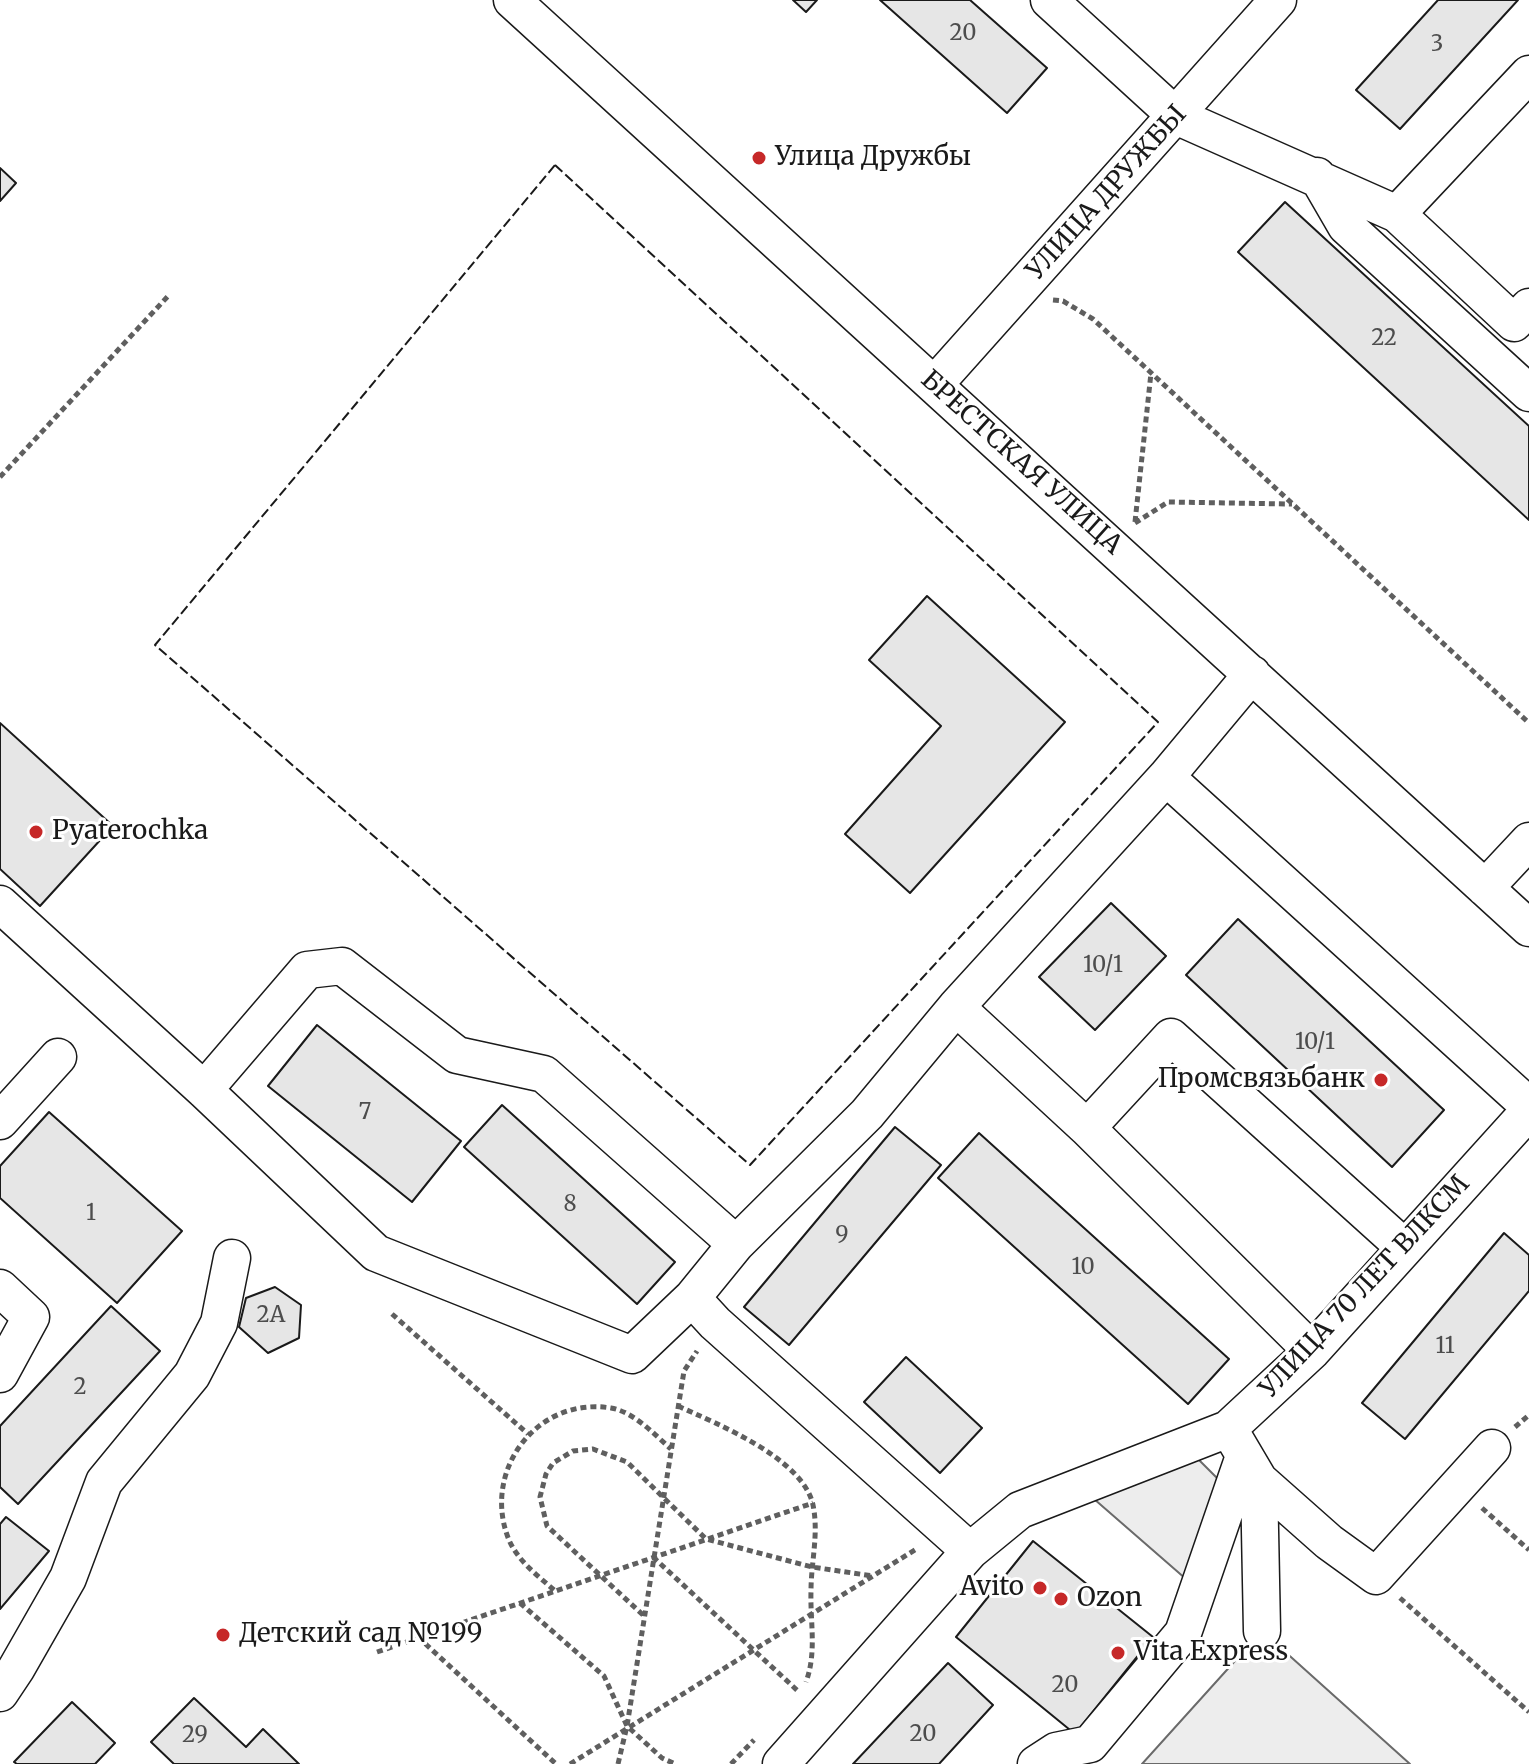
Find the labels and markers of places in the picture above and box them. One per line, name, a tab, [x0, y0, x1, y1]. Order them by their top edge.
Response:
place label: Улица Дружбы	[775, 142, 971, 174]
marker: Улица Дружбы	[750, 149, 768, 167]
place label: Pyaterochka	[52, 816, 208, 848]
marker: Pyaterochka	[27, 823, 45, 841]
place label: Промсвязьбанк	[1158, 1064, 1365, 1096]
marker: Промсвязьбанк	[1372, 1071, 1390, 1089]
place label: Avito	[960, 1572, 1024, 1604]
marker: Avito	[1031, 1579, 1049, 1597]
place label: Ozon	[1077, 1583, 1142, 1615]
marker: Ozon	[1052, 1590, 1070, 1608]
place label: Детский сад №199	[239, 1619, 482, 1651]
marker: Детский сад №199	[214, 1626, 232, 1644]
place label: Vita Express	[1134, 1637, 1288, 1669]
marker: Vita Express	[1109, 1644, 1127, 1662]

